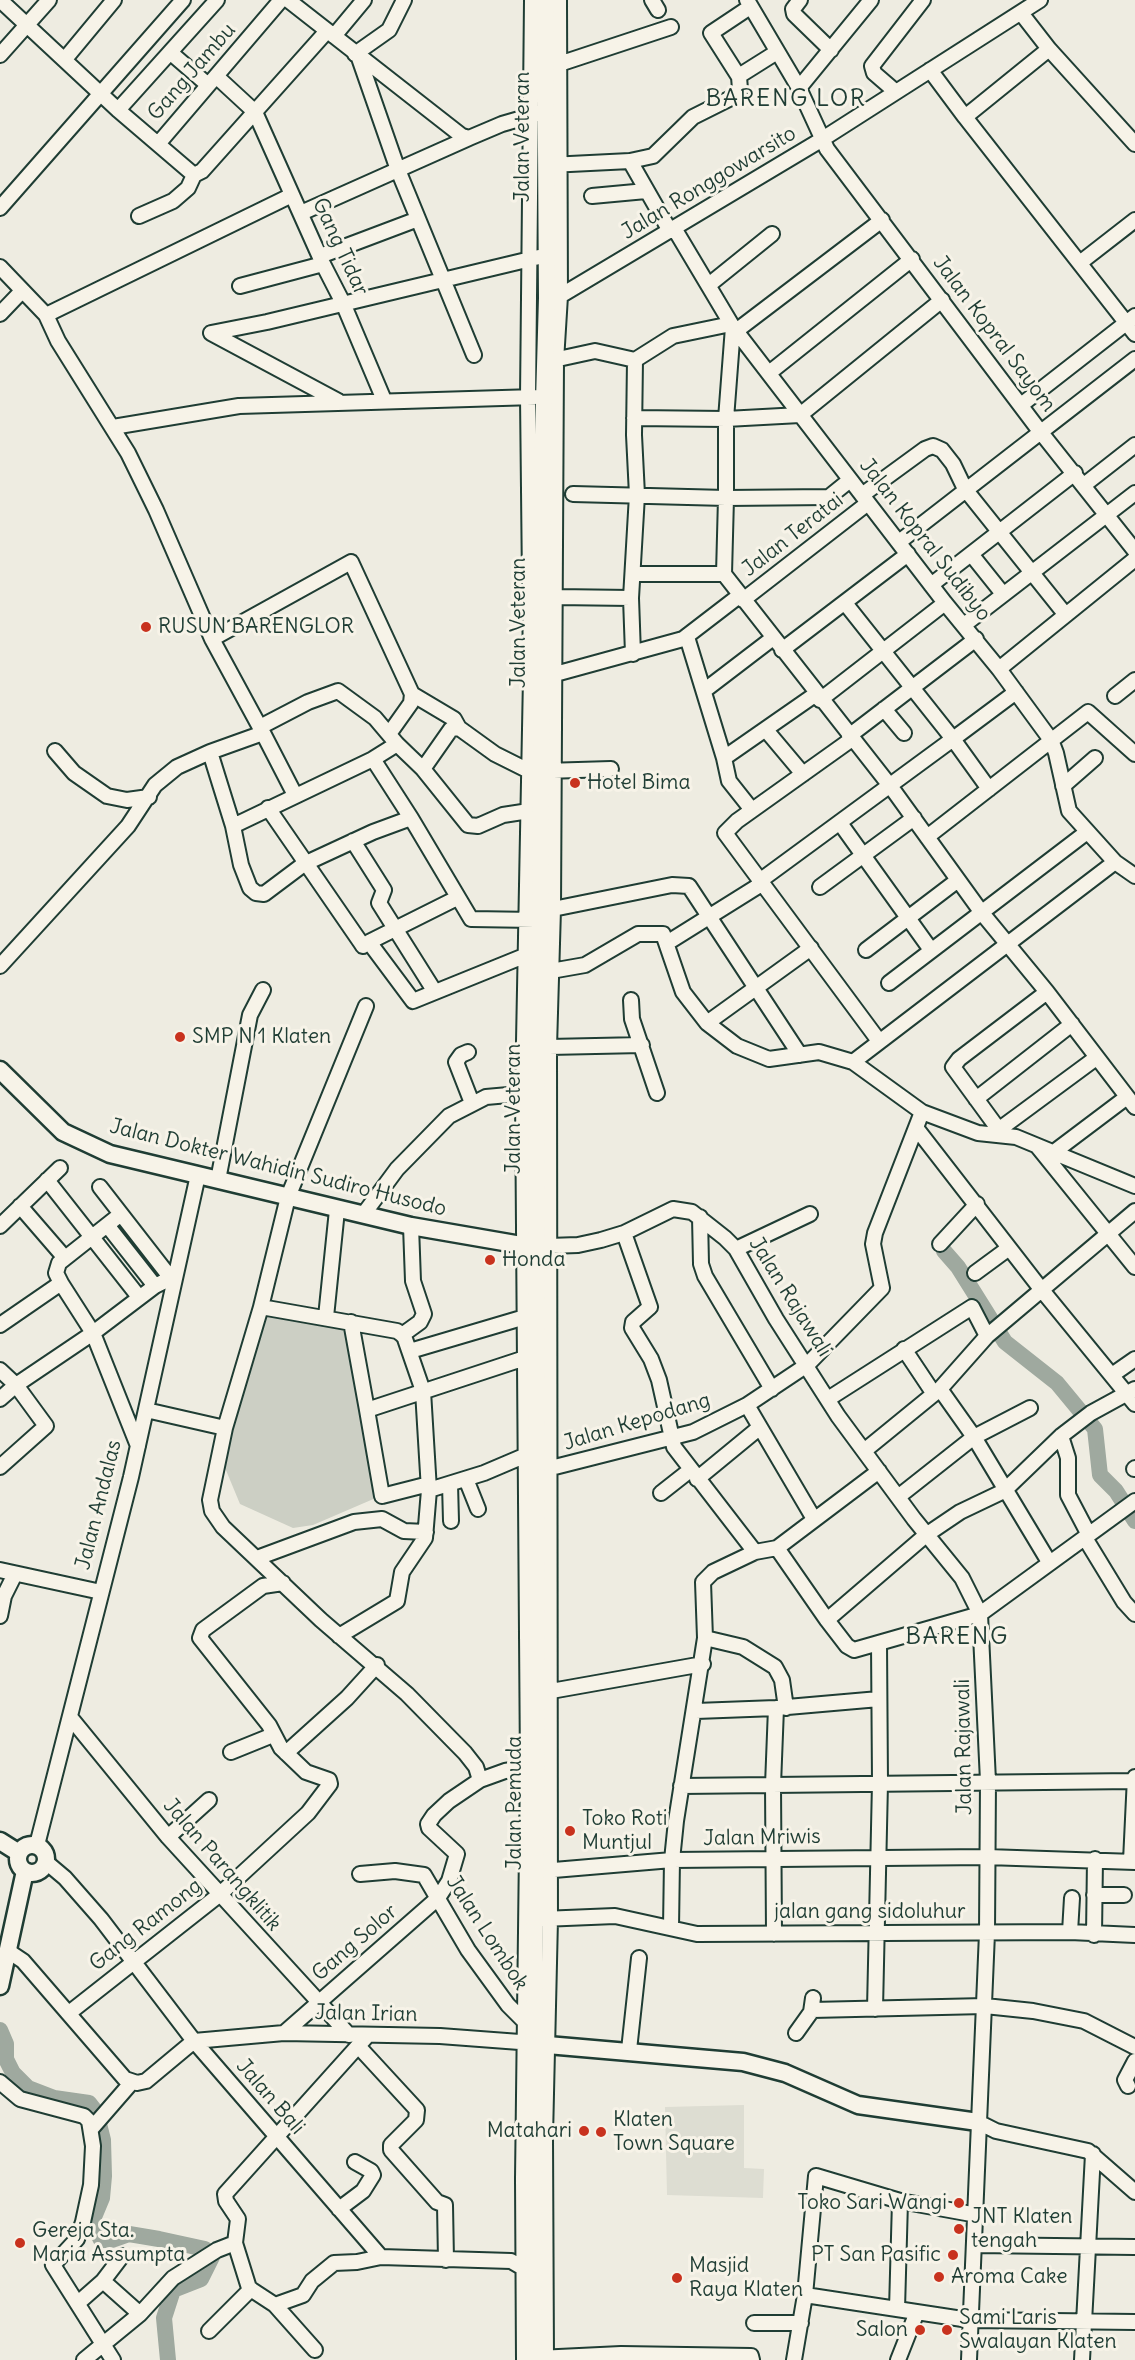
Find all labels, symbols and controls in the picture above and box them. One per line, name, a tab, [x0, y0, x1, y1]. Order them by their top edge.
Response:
street label: Gang Jambu	[143, 18, 241, 126]
street label: Jalan Veteran	[510, 72, 536, 202]
district label: BARENG LOR	[705, 85, 867, 113]
street label: Jalan Ronggowarsito	[617, 121, 801, 245]
street label: Gang Tidar	[306, 194, 374, 300]
street label: Jalan Kopral Sayom	[927, 251, 1061, 417]
street label: Jalan Kopral Sudibyo	[854, 454, 996, 626]
street label: Jalan Teratai	[737, 488, 849, 582]
street label: Jalan Veteran	[506, 558, 532, 688]
place label: RUSUN BARENGLOR	[158, 614, 354, 640]
marker: RUSUN BARENGLOR	[139, 620, 153, 634]
place label: Hotel Bima	[587, 770, 690, 796]
marker: Hotel Bima	[568, 776, 582, 790]
place label: SMP N 1 Klaten	[192, 1024, 331, 1050]
marker: SMP N 1 Klaten	[173, 1030, 187, 1044]
street label: Jalan Veteran	[501, 1044, 527, 1174]
street label: Jalan Dokter Wahidin Sudiro Husodo	[107, 1114, 449, 1222]
street label: Jalan Rajawali	[743, 1233, 837, 1361]
place label: Honda	[502, 1247, 565, 1273]
marker: Honda	[483, 1253, 497, 1267]
street label: Jalan Kepodang	[561, 1388, 713, 1456]
street label: Jalan Andalas	[71, 1438, 127, 1572]
district label: BARENG	[905, 1623, 1009, 1651]
street label: Jalan Rajawali	[950, 1679, 978, 1815]
street label: Jalan Pemuda	[502, 1736, 528, 1870]
street label: Jalan Parangklitik	[158, 1794, 286, 1936]
place label: Toko Roti Muntjul	[582, 1806, 667, 1856]
marker: Toko Roti Muntjul	[563, 1824, 577, 1838]
street label: Jalan Mriwis	[703, 1824, 821, 1852]
street label: Jalan Lombok	[440, 1871, 534, 1995]
street label: Gang Ramong	[85, 1873, 207, 1977]
street label: Gang Solor	[307, 1899, 403, 1987]
street label: jalan gang sidoluhur	[774, 1899, 966, 1925]
street label: Jalan Irian	[314, 2001, 418, 2027]
street label: Jalan Bali	[230, 2054, 310, 2140]
place label: Klaten Town Square	[613, 2107, 735, 2157]
place label: Matahari	[487, 2118, 572, 2144]
marker: Matahari	[577, 2124, 591, 2138]
marker: Klaten Town Square	[594, 2125, 608, 2139]
place label: Toko Sari Wangi	[797, 2190, 947, 2216]
marker: Toko Sari Wangi	[952, 2196, 966, 2210]
place label: JNT Klaten tengah	[971, 2204, 1072, 2254]
place label: Gereja Sta. Maria Assumpta	[32, 2218, 185, 2268]
marker: JNT Klaten tengah	[952, 2222, 966, 2236]
marker: Gereja Sta. Maria Assumpta	[13, 2236, 27, 2250]
place label: PT San Pasific	[811, 2242, 941, 2268]
marker: PT San Pasific	[946, 2248, 960, 2262]
place label: Masjid Raya Klaten	[689, 2253, 803, 2303]
place label: Aroma Cake	[951, 2264, 1068, 2290]
marker: Aroma Cake	[932, 2270, 946, 2284]
marker: Masjid Raya Klaten	[670, 2271, 684, 2285]
place label: Sami Laris Swalayan Klaten	[959, 2305, 1117, 2355]
place label: Salon	[856, 2317, 908, 2343]
marker: Salon	[913, 2323, 927, 2337]
marker: Sami Laris Swalayan Klaten	[940, 2323, 954, 2337]

